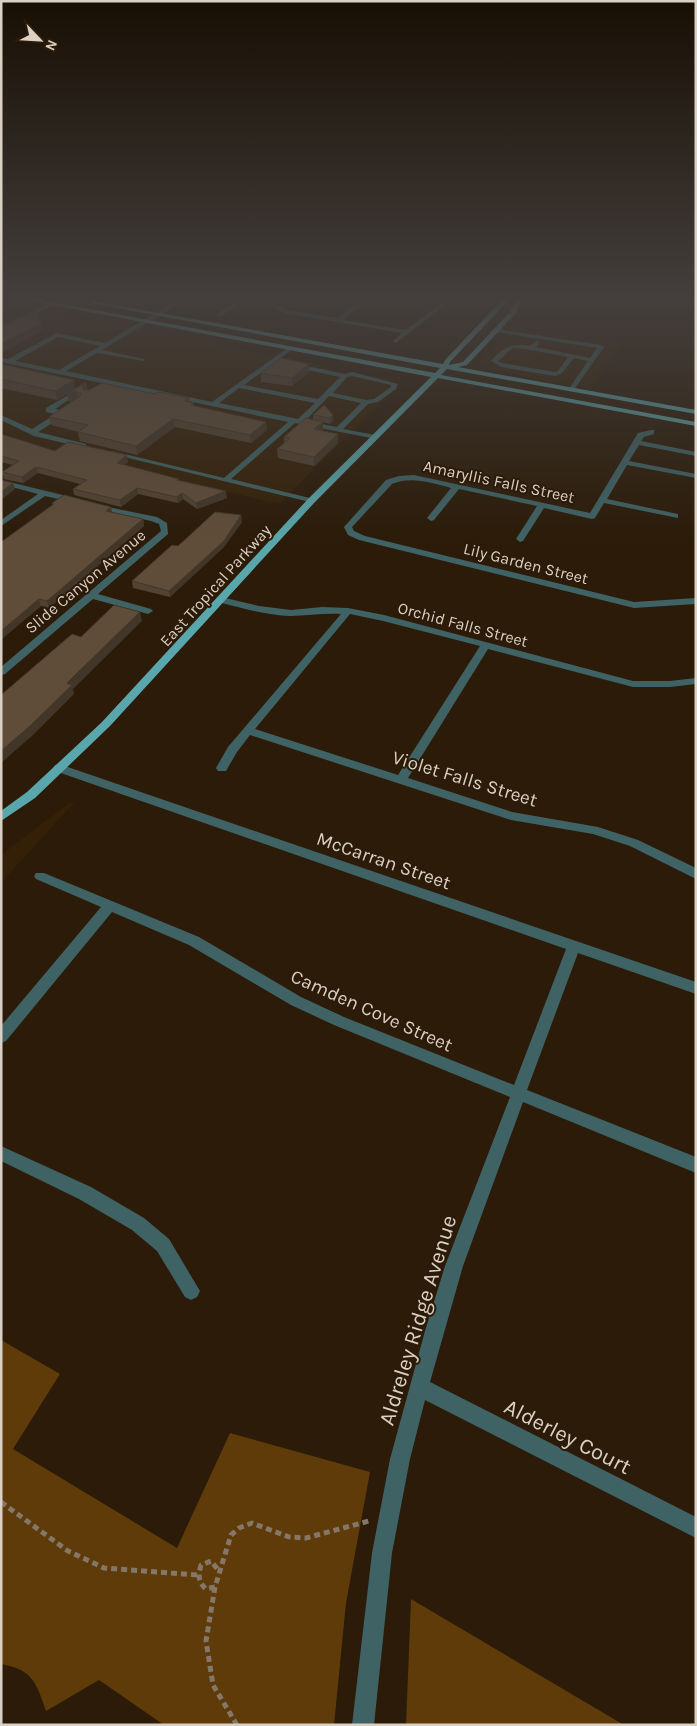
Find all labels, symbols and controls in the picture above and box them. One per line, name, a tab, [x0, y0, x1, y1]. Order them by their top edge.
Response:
north arrow	[15, 15, 65, 65]
text: N	[42, 37, 61, 53]
street label: Amaryllis Falls Street	[422, 456, 576, 507]
street label: East Tropical Parkway	[156, 520, 275, 650]
street label: Slide Canyon Avenue	[21, 526, 149, 637]
street label: Lily Garden Street	[462, 539, 590, 588]
street label: Orchid Falls Street	[396, 598, 530, 651]
street label: Violet Falls Street	[389, 746, 540, 812]
street label: McCarran Street	[314, 828, 454, 894]
street label: Camden Cove Street	[287, 965, 456, 1057]
street label: Aldreley Ridge Avenue	[374, 1212, 462, 1429]
street label: Alderley Court	[500, 1394, 635, 1480]

